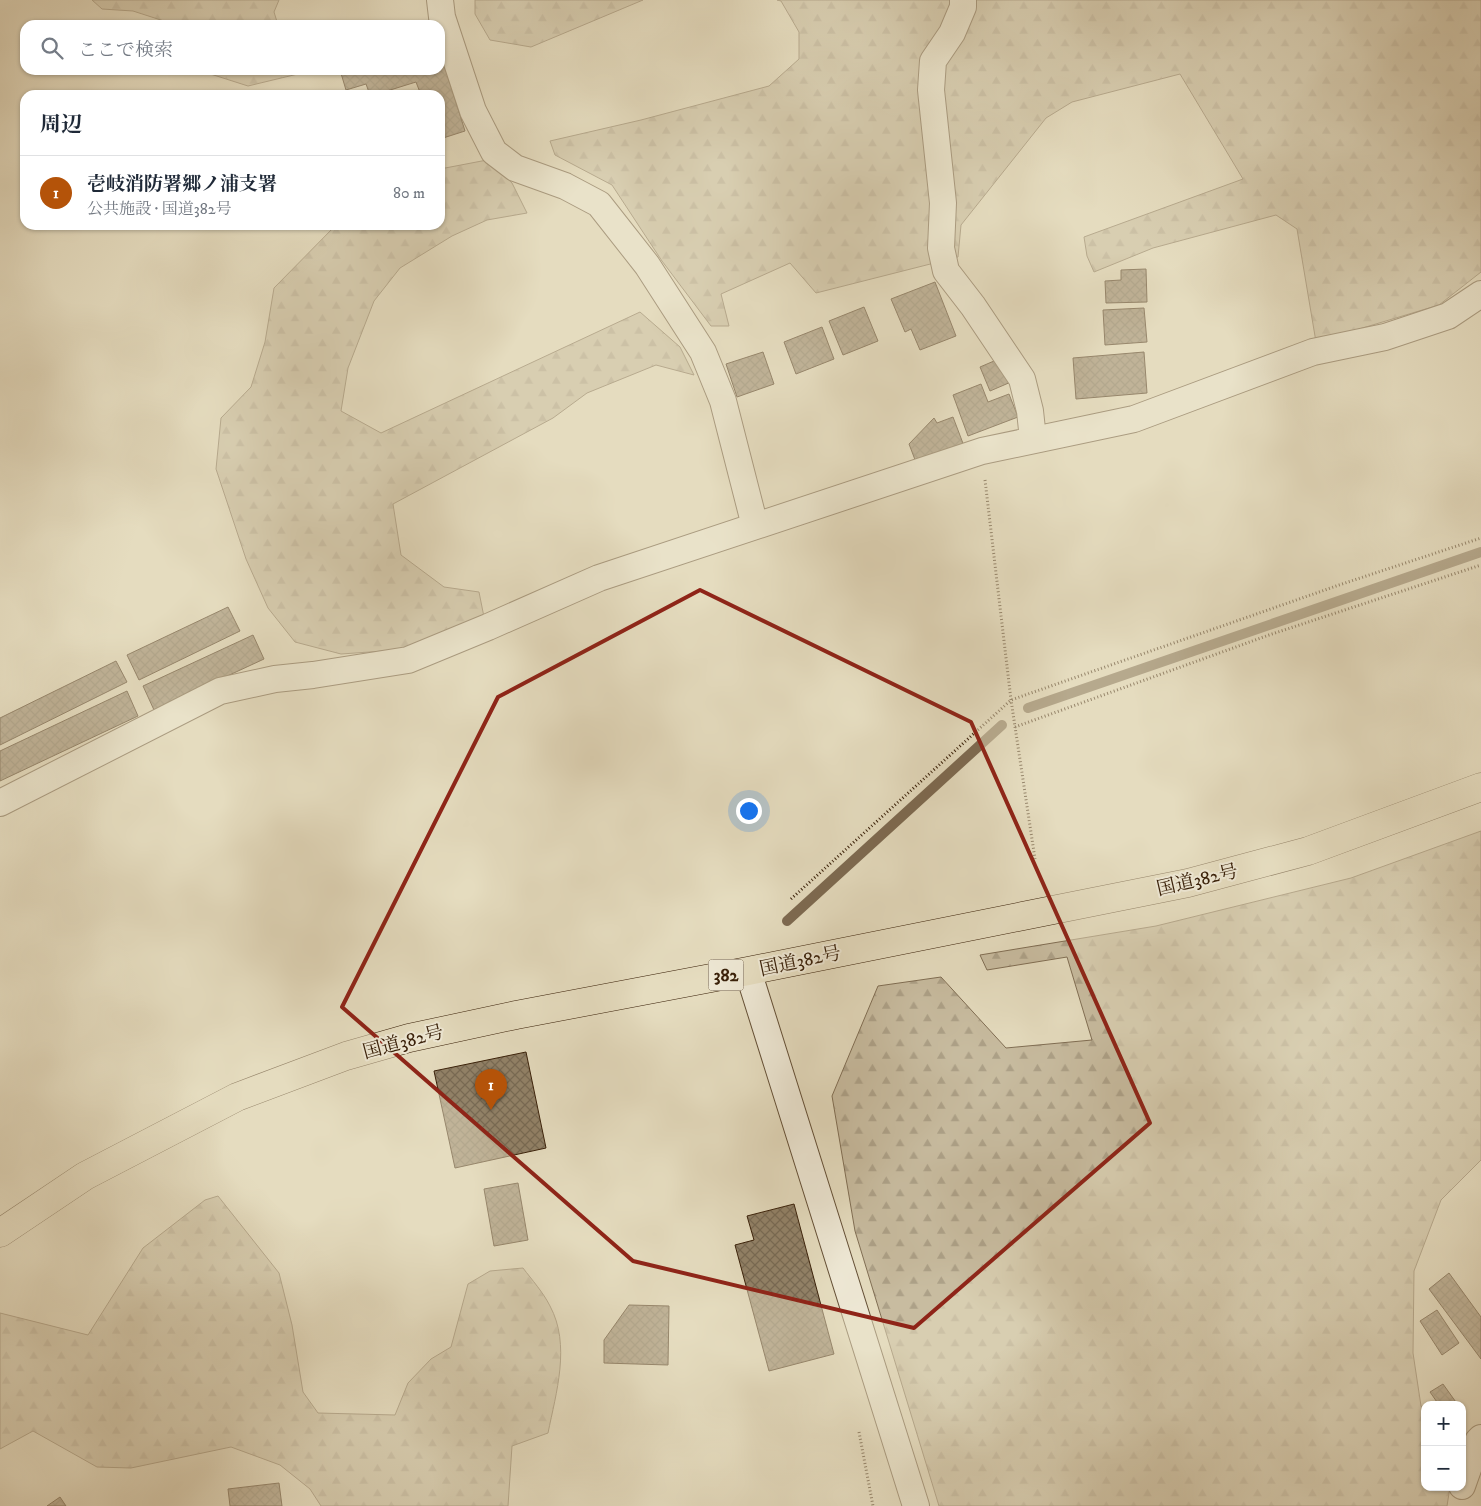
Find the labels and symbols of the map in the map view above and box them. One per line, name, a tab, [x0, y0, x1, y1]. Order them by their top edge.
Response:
your location	[736, 798, 762, 824]
street label: 国道382号	[1154, 860, 1240, 901]
street label: 国道382号	[757, 942, 843, 981]
road number: 382	[708, 960, 744, 990]
street label: 国道382号	[360, 1021, 446, 1064]
pin: 1	[475, 1069, 507, 1110]

